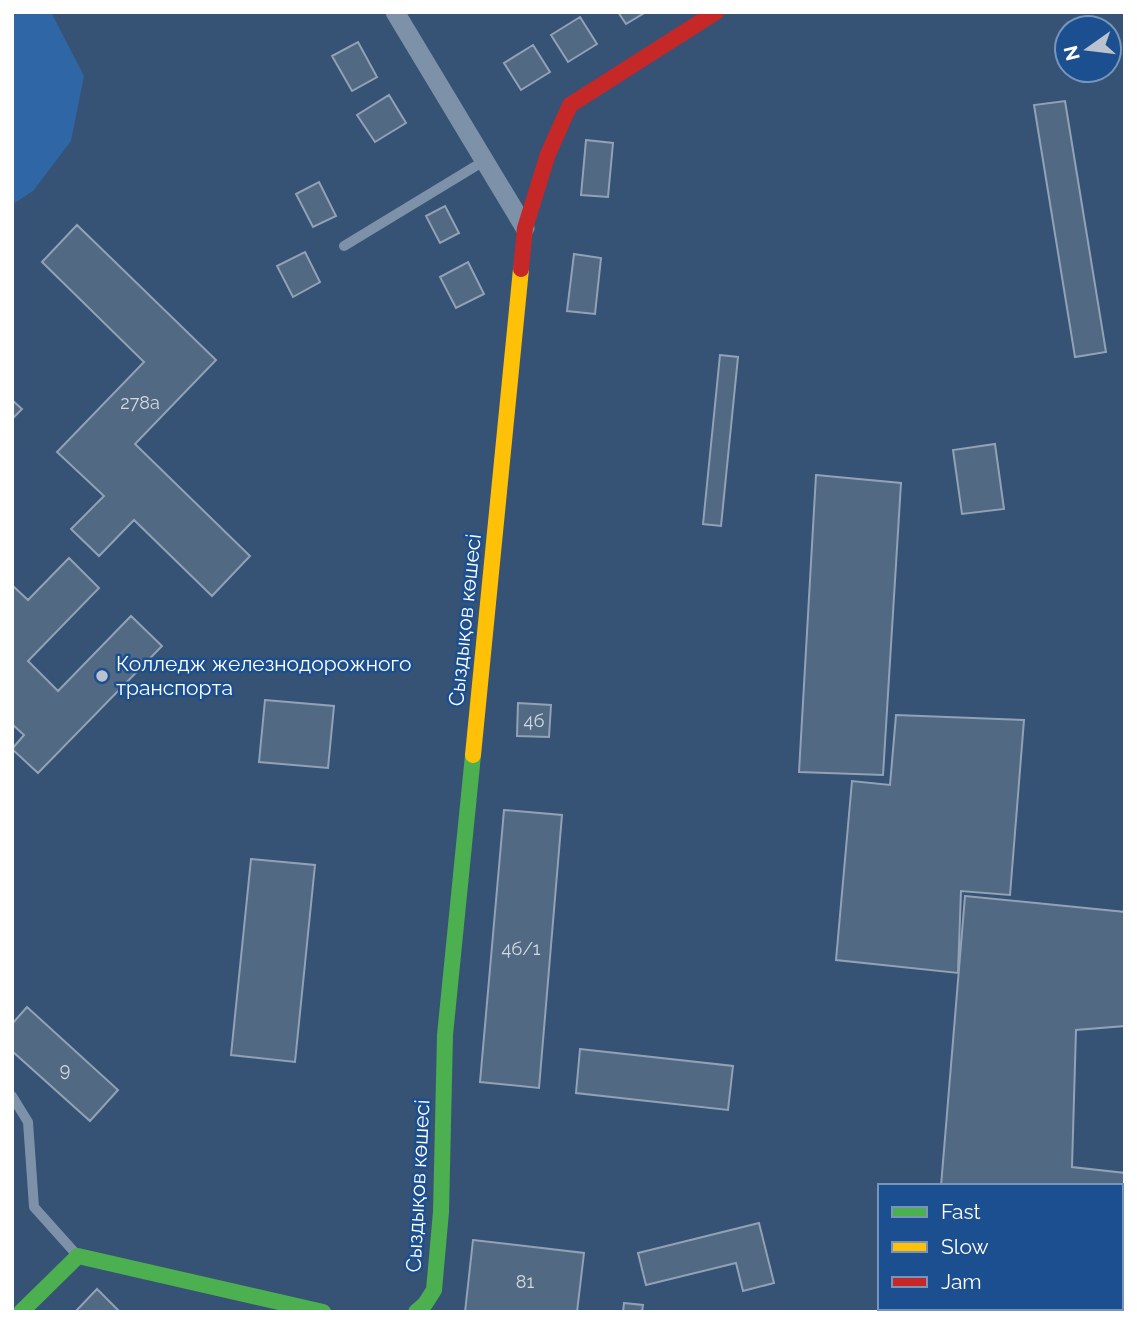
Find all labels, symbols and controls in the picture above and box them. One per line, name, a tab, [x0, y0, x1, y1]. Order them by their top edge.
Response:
north arrow	[1053, 14, 1123, 84]
text: N	[1059, 43, 1084, 63]
house number: 278а	[120, 392, 160, 413]
street label: Сыздықов көшесі	[443, 533, 486, 707]
place label: Колледж железнодорожного транспорта	[116, 651, 412, 700]
marker: Колледж железнодорожного транспорта	[94, 668, 110, 684]
house number: 4б	[524, 710, 544, 731]
house number: 4б/1	[502, 938, 541, 959]
house number: 9	[60, 1059, 70, 1080]
street label: Сыздықов көшесі	[400, 1099, 435, 1273]
legend	[878, 1184, 1123, 1310]
text: Fast	[941, 1199, 981, 1224]
text: Slow	[941, 1234, 989, 1259]
text: Jam	[941, 1269, 982, 1294]
house number: 81	[516, 1271, 534, 1292]

